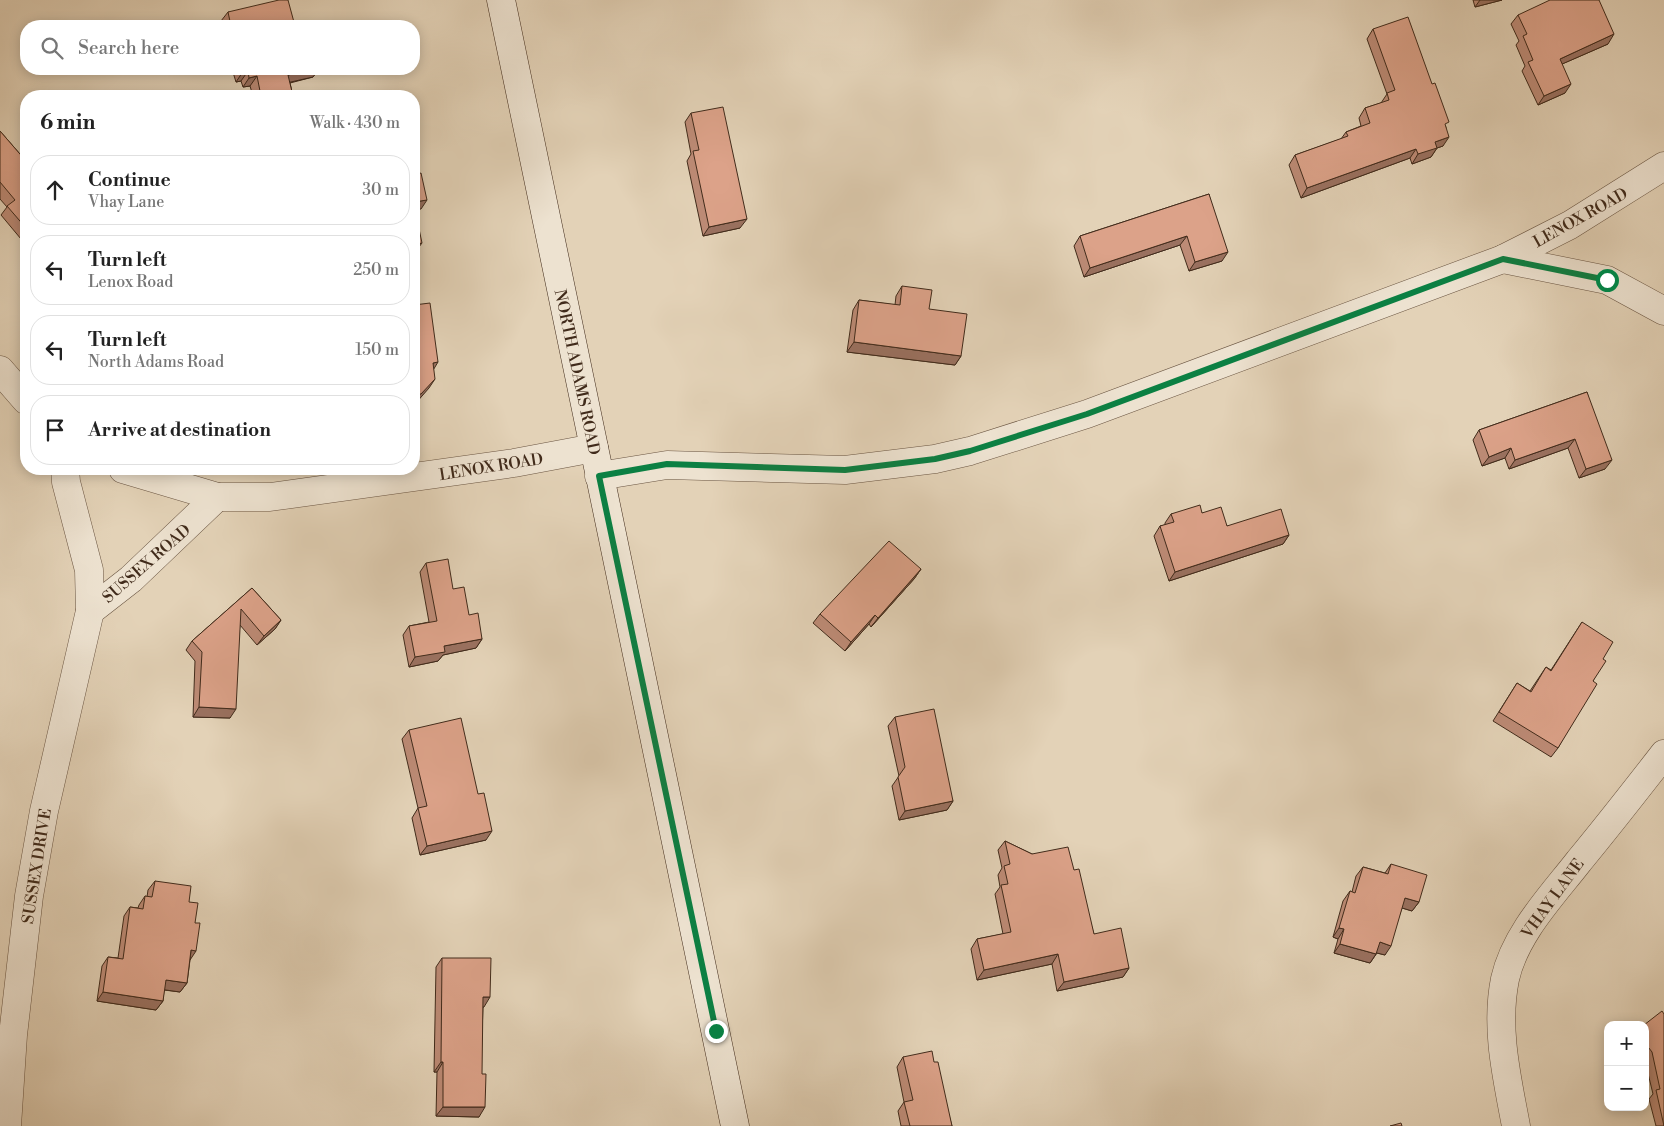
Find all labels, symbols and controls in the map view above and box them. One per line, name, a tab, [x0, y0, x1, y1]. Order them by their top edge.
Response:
search box	[20, 20, 420, 75]
icon: search	[38, 34, 66, 62]
text: Search here	[78, 36, 179, 60]
text: 6 min	[40, 110, 95, 136]
text: Walk · 430 m	[310, 113, 400, 133]
text: Continue	[88, 168, 171, 192]
icon: ahead	[41, 176, 69, 204]
text: 30 m	[362, 180, 399, 200]
street label: LENOX ROAD	[1530, 184, 1631, 252]
text: Vhay Lane	[88, 192, 164, 212]
text: Turn left	[88, 248, 167, 272]
icon: left	[41, 256, 69, 284]
text: 250 m	[353, 260, 399, 280]
route start	[1596, 269, 1619, 292]
text: Lenox Road	[88, 272, 173, 292]
street label: NORTH ADAMS ROAD	[550, 288, 604, 457]
text: Turn left	[88, 328, 167, 352]
icon: left	[41, 336, 69, 364]
text: 150 m	[355, 340, 399, 360]
text: North Adams Road	[88, 352, 224, 372]
icon: arrive	[41, 416, 69, 444]
text: Arrive at destination	[88, 418, 271, 442]
street label: LENOX ROAD	[438, 449, 545, 485]
street label: SUSSEX ROAD	[98, 520, 195, 608]
street label: SUSSEX DRIVE	[18, 807, 56, 925]
street label: VHAY LANE	[1517, 855, 1588, 943]
route end	[705, 1020, 728, 1043]
map controls	[1604, 1021, 1649, 1111]
button: +	[1604, 1021, 1649, 1066]
button: −	[1604, 1066, 1649, 1111]

